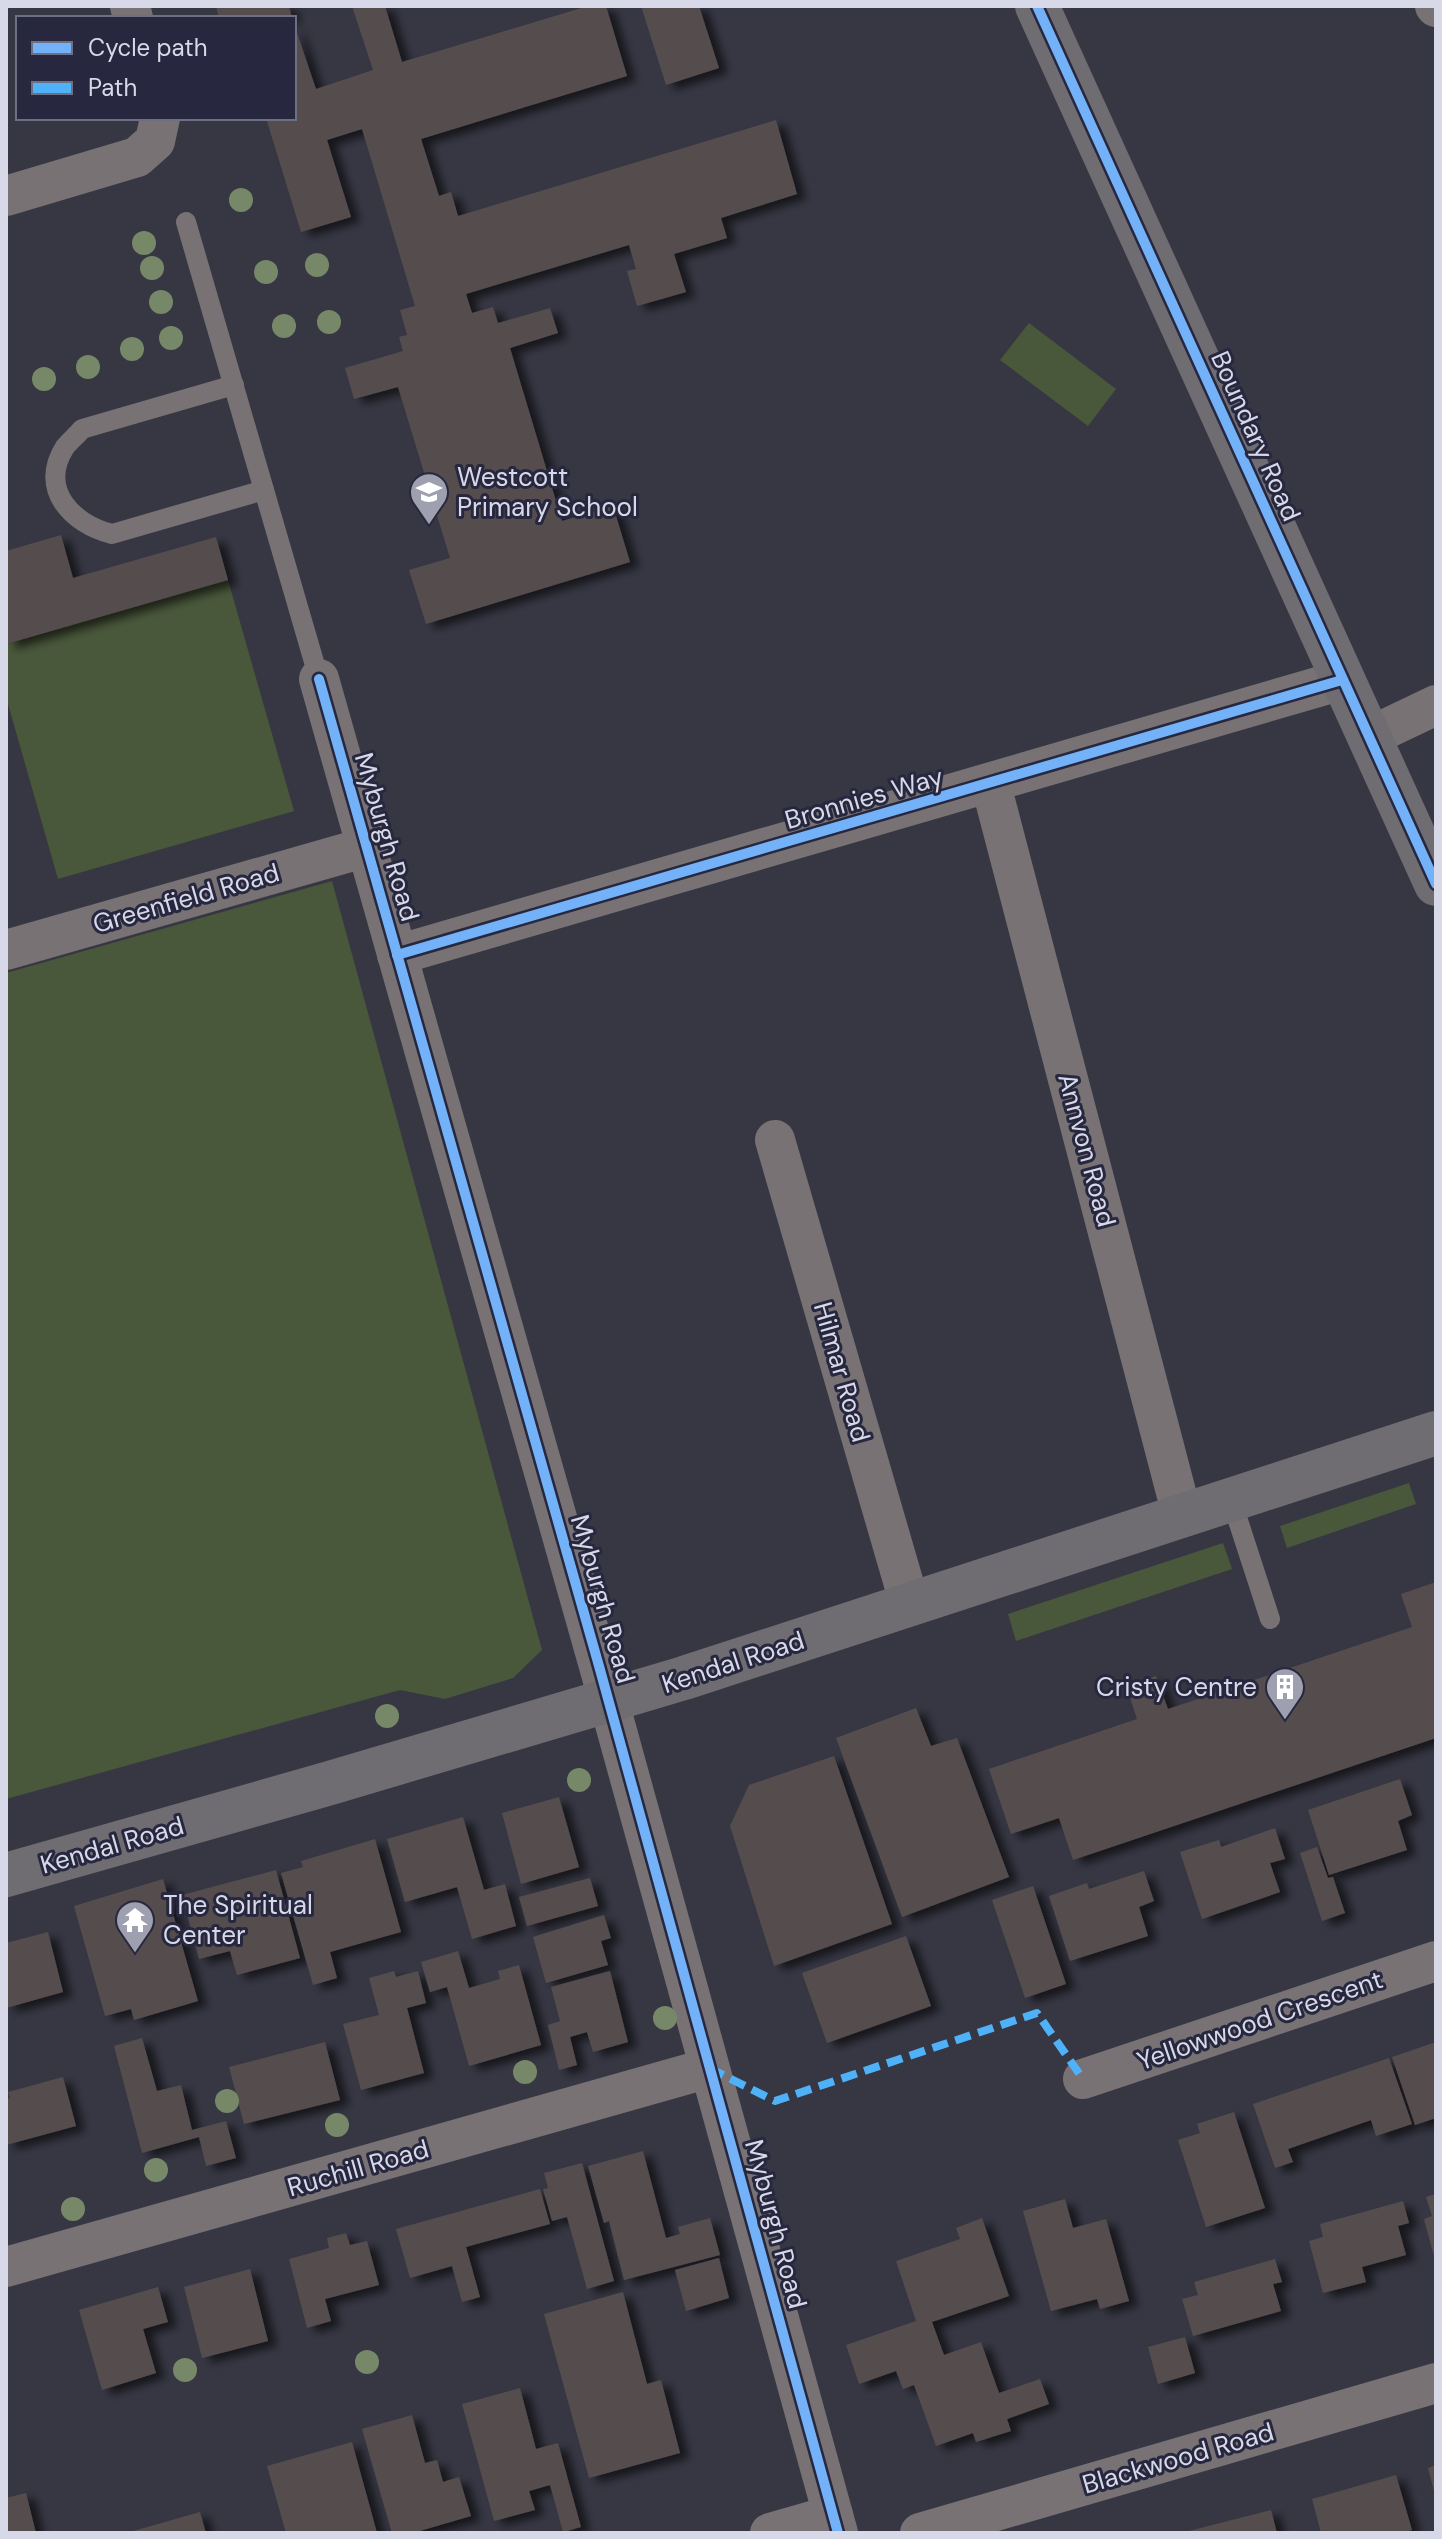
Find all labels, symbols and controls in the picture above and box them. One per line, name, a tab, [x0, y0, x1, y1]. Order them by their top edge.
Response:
legend	[16, 16, 296, 120]
text: Cycle path	[88, 32, 207, 63]
text: Path	[88, 72, 137, 103]
street label: Boundary Road	[1203, 346, 1309, 526]
place label: Westcott Primary School	[457, 460, 638, 524]
school or university icon: Westcott Primary School	[408, 471, 450, 526]
street label: Myburgh Road	[347, 749, 427, 925]
street label: Bronnies Way	[781, 759, 947, 837]
street label: Greenfield Road	[89, 855, 283, 941]
street label: Annvon Road	[1050, 1069, 1124, 1231]
street label: Hilmar Road	[806, 1298, 878, 1446]
street label: Myburgh Road	[563, 1511, 643, 1687]
street label: Kendal Road	[658, 1623, 808, 1701]
building icon: Cristy Centre	[1264, 1666, 1306, 1721]
place label: Cristy Centre	[1096, 1670, 1257, 1704]
street label: Kendal Road	[36, 1808, 188, 1882]
place label: The Spiritual Center	[163, 1888, 313, 1952]
temple icon: The Spiritual Center	[114, 1899, 156, 1954]
street label: Yellowwood Crescent	[1133, 1962, 1387, 2078]
street label: Ruchill Road	[283, 2132, 433, 2204]
street label: Myburgh Road	[737, 2136, 815, 2312]
street label: Blackwood Road	[1078, 2414, 1278, 2502]

